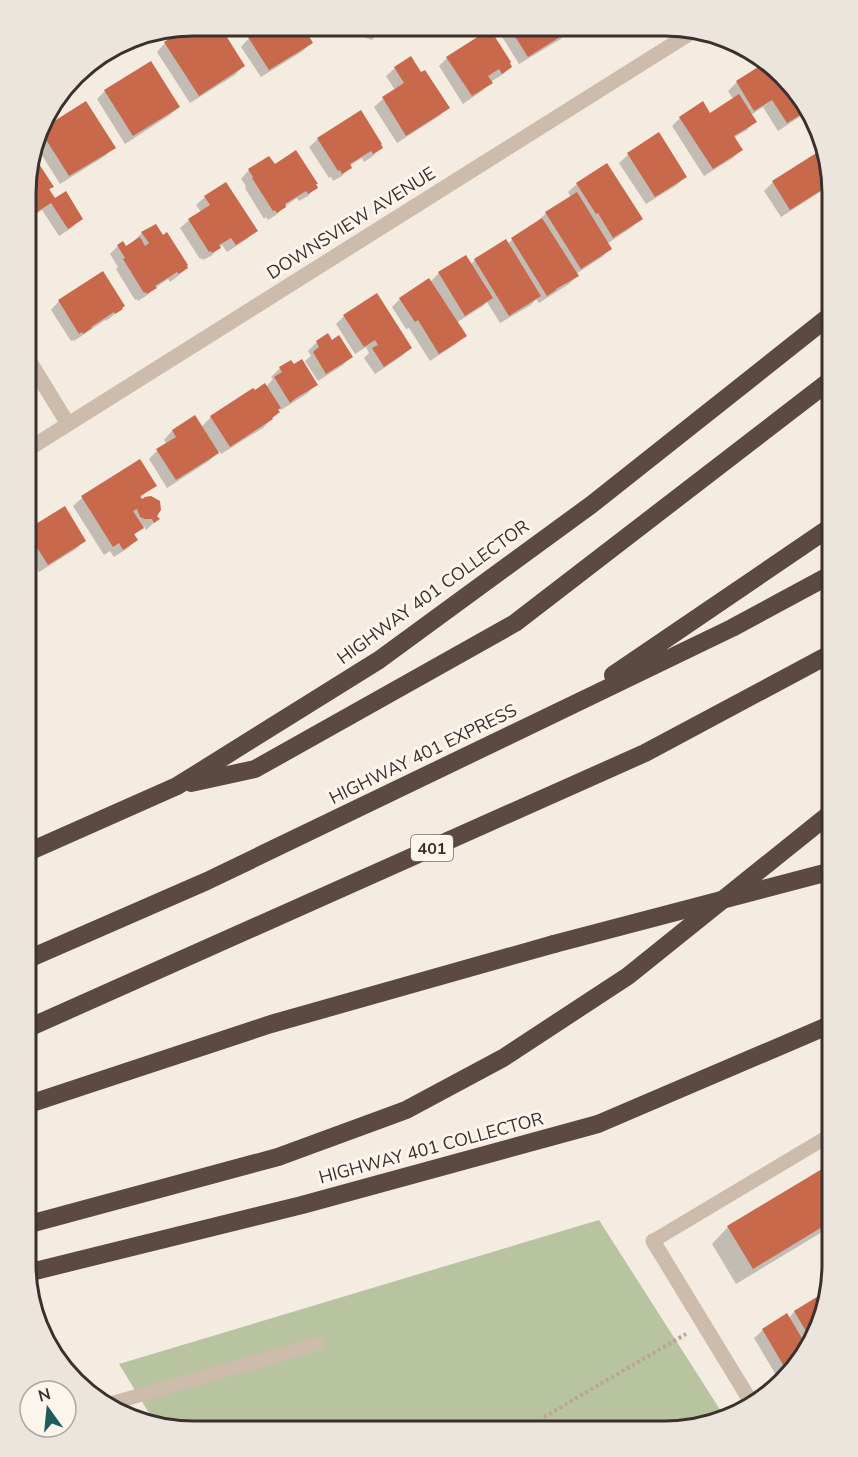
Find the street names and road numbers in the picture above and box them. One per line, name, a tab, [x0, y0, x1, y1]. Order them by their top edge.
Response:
street label: DOWNSVIEW AVENUE	[262, 161, 440, 285]
street label: HIGHWAY 401 COLLECTOR	[332, 514, 534, 670]
street label: HIGHWAY 401 EXPRESS	[325, 698, 521, 810]
road number: 401	[411, 835, 453, 861]
street label: HIGHWAY 401 COLLECTOR	[316, 1106, 546, 1190]

